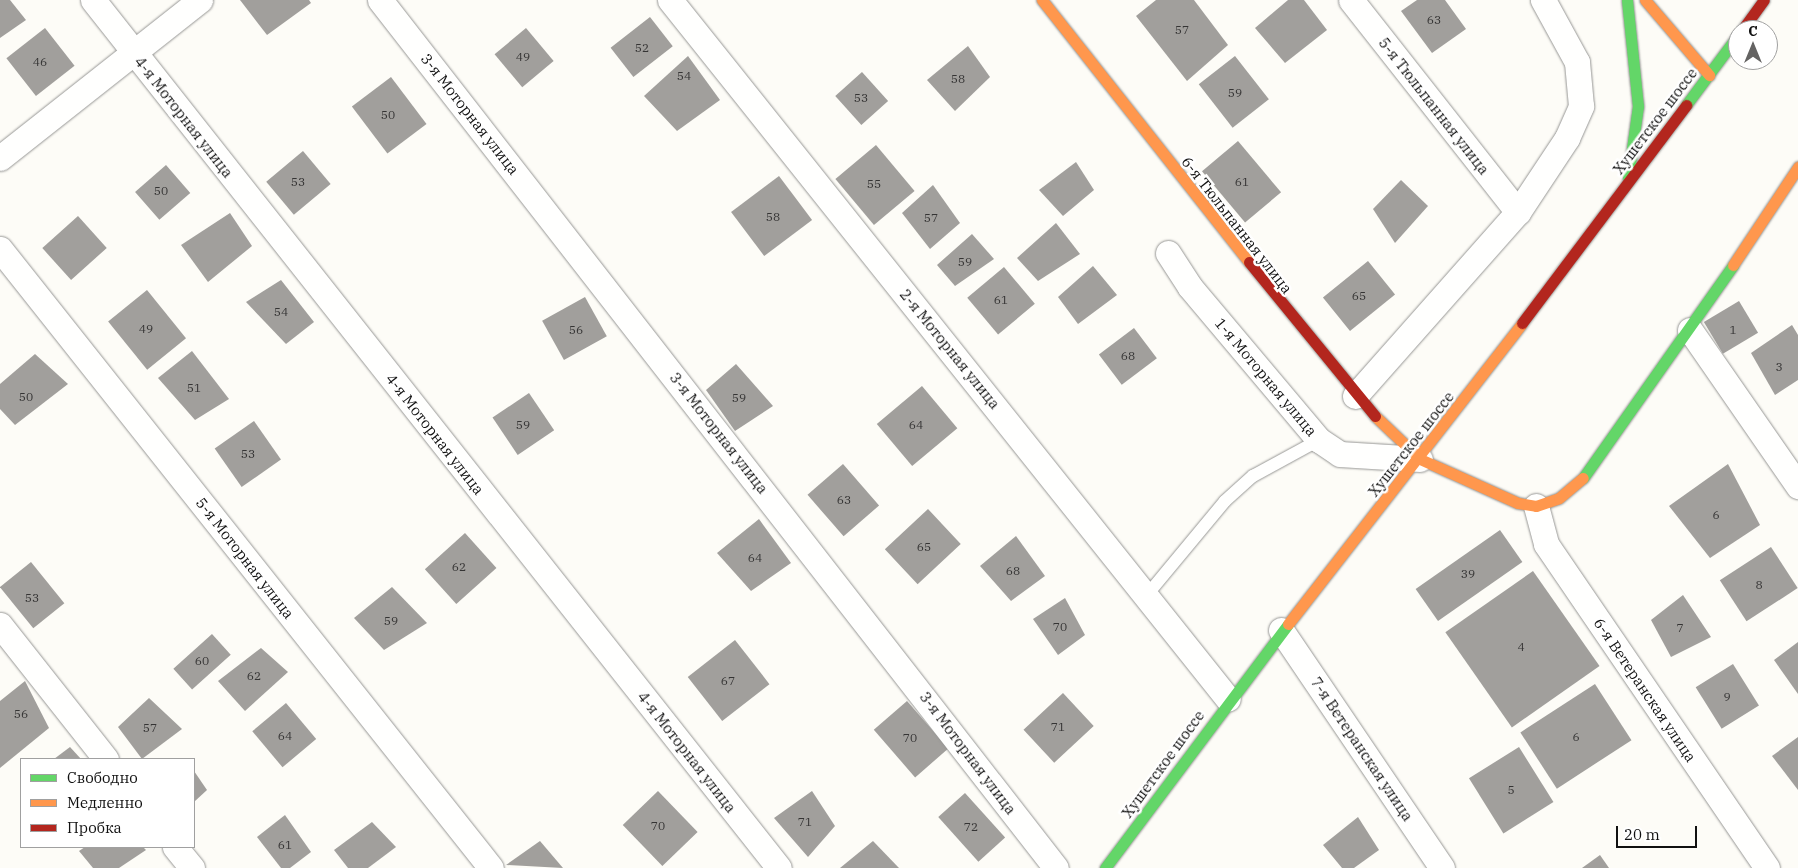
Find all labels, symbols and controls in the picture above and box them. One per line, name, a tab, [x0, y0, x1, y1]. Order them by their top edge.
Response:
house number: 63	[1427, 13, 1441, 27]
north arrow	[1728, 20, 1778, 70]
text: С	[1748, 22, 1758, 40]
house number: 57	[1175, 23, 1189, 37]
street label: 5-я Тюльпанная улица	[1375, 34, 1493, 178]
house number: 52	[635, 41, 649, 55]
street label: 3-я Моторная улица	[417, 50, 523, 178]
house number: 49	[516, 50, 530, 64]
street label: 4-я Моторная улица	[131, 53, 237, 181]
house number: 46	[33, 55, 47, 69]
street label: Хушетское шоссе	[1609, 64, 1701, 178]
house number: 54	[677, 69, 691, 83]
house number: 58	[951, 72, 965, 86]
house number: 59	[1228, 86, 1242, 100]
house number: 53	[854, 91, 868, 105]
house number: 50	[381, 108, 395, 122]
street label: 6-я Тюльпанная улица	[1178, 153, 1296, 297]
house number: 53	[291, 175, 305, 189]
house number: 61	[1235, 175, 1249, 189]
house number: 55	[867, 177, 881, 191]
house number: 50	[154, 184, 168, 198]
house number: 58	[766, 210, 780, 224]
house number: 57	[924, 211, 938, 225]
house number: 59	[958, 255, 972, 269]
street label: 2-я Моторная улица	[896, 285, 1004, 413]
house number: 65	[1352, 289, 1366, 303]
house number: 61	[994, 293, 1008, 307]
house number: 54	[274, 305, 288, 319]
street label: 1-я Моторная улица	[1211, 314, 1321, 440]
house number: 49	[139, 322, 153, 336]
house number: 56	[569, 323, 583, 337]
house number: 1	[1729, 323, 1737, 337]
house number: 68	[1121, 349, 1135, 363]
house number: 3	[1775, 360, 1783, 374]
street label: 3-я Моторная улица	[666, 369, 772, 497]
street label: 4-я Моторная улица	[382, 370, 488, 498]
house number: 51	[187, 381, 201, 395]
street label: Хушетское шоссе	[1364, 388, 1458, 500]
house number: 50	[19, 390, 33, 404]
house number: 59	[732, 391, 746, 405]
house number: 59	[516, 418, 530, 432]
house number: 64	[909, 418, 923, 432]
house number: 53	[241, 447, 255, 461]
house number: 63	[837, 493, 851, 507]
street label: 5-я Моторная улица	[192, 494, 298, 622]
house number: 6	[1712, 508, 1720, 522]
house number: 65	[917, 540, 931, 554]
house number: 64	[748, 551, 762, 565]
house number: 62	[452, 560, 466, 574]
house number: 68	[1006, 564, 1020, 578]
house number: 39	[1461, 567, 1475, 581]
house number: 8	[1755, 578, 1763, 592]
house number: 53	[25, 591, 39, 605]
house number: 59	[384, 614, 398, 628]
street label: 6-я Ветеранская улица	[1590, 615, 1700, 765]
house number: 70	[1053, 620, 1067, 634]
house number: 7	[1676, 621, 1684, 635]
house number: 4	[1517, 640, 1525, 654]
house number: 60	[195, 654, 209, 668]
house number: 62	[247, 669, 261, 683]
house number: 67	[721, 674, 735, 688]
street label: 7-я Ветеранская улица	[1307, 674, 1417, 824]
street label: 4-я Моторная улица	[634, 688, 740, 816]
street label: 3-я Моторная улица	[916, 688, 1020, 818]
house number: 9	[1723, 690, 1731, 704]
house number: 56	[14, 707, 28, 721]
street label: Хушетское шоссе	[1118, 707, 1208, 821]
house number: 71	[1051, 720, 1065, 734]
house number: 57	[143, 721, 157, 735]
house number: 64	[278, 729, 292, 743]
house number: 6	[1572, 730, 1580, 744]
house number: 70	[903, 731, 917, 745]
legend	[20, 758, 195, 848]
text: Свободно	[67, 768, 138, 787]
house number: 5	[1507, 783, 1515, 797]
text: Медленно	[67, 793, 143, 812]
house number: 71	[798, 815, 812, 829]
scale bar	[1618, 816, 1699, 848]
text: Пробка	[67, 818, 122, 837]
house number: 70	[651, 819, 665, 833]
house number: 72	[964, 820, 978, 834]
text: 20 m	[1624, 825, 1660, 844]
house number: 61	[278, 838, 292, 852]

